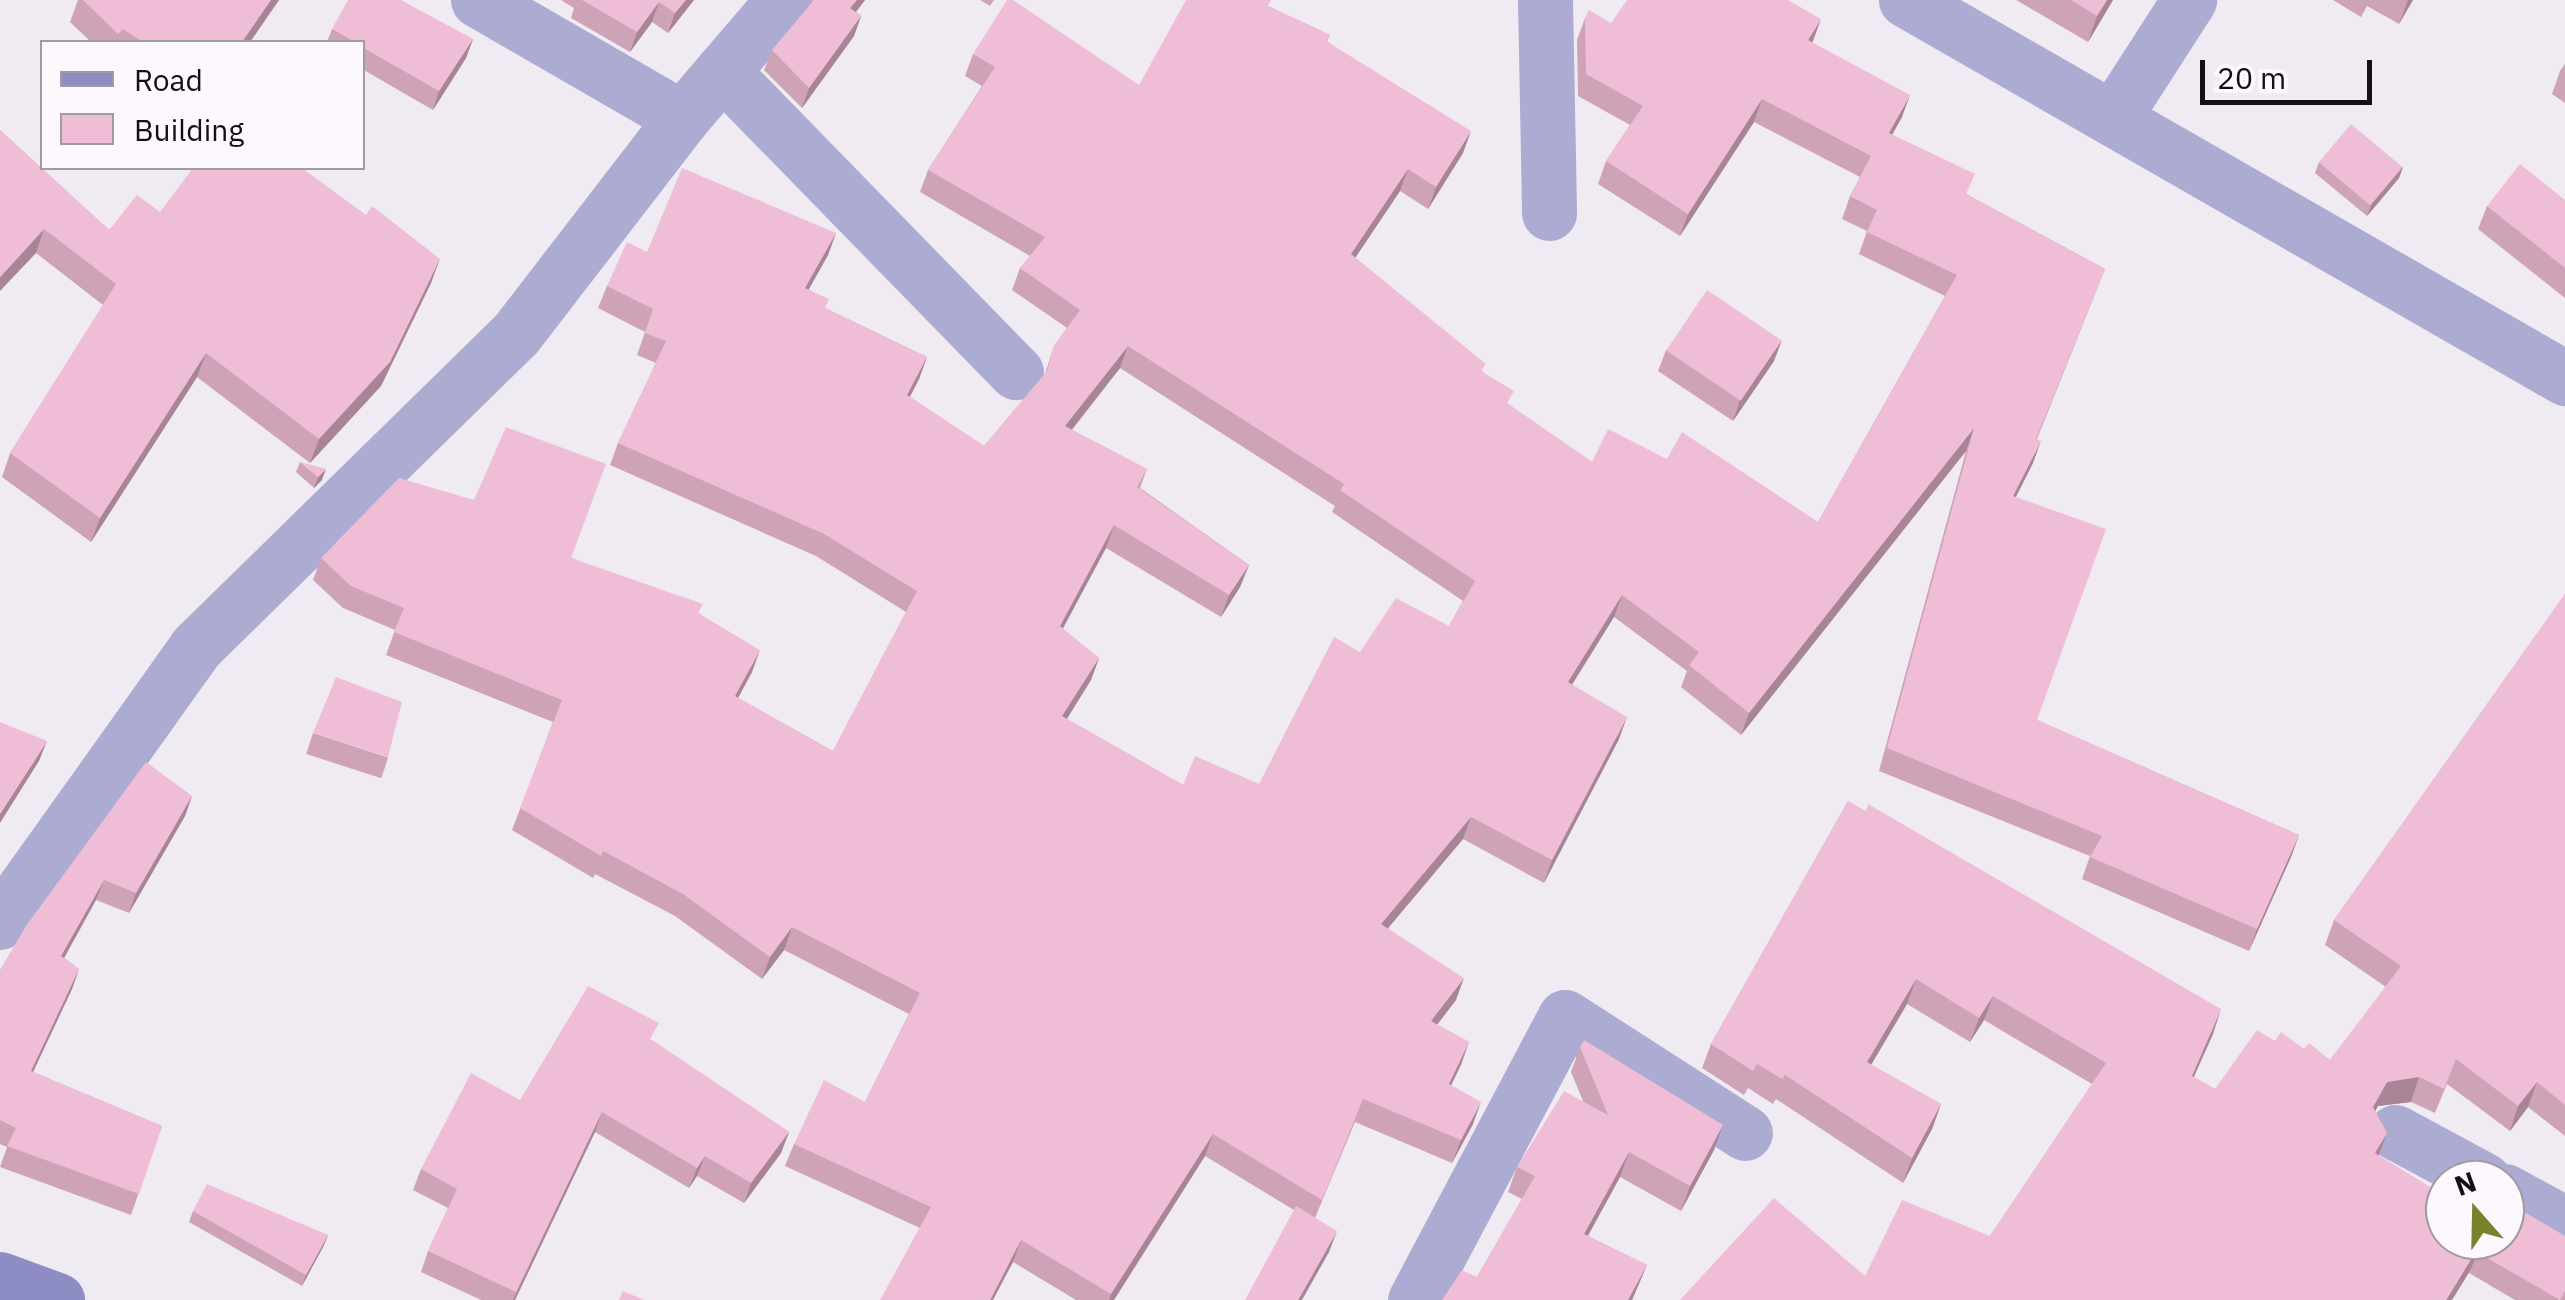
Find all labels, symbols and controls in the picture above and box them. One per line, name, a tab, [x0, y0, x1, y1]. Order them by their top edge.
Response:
legend	[40, 40, 365, 170]
scale bar	[2205, 40, 2378, 102]
text: 20 m	[2217, 58, 2286, 97]
text: Road	[134, 60, 203, 99]
text: Building	[134, 110, 244, 149]
north arrow	[2425, 1160, 2525, 1260]
text: N	[2449, 1162, 2481, 1204]

